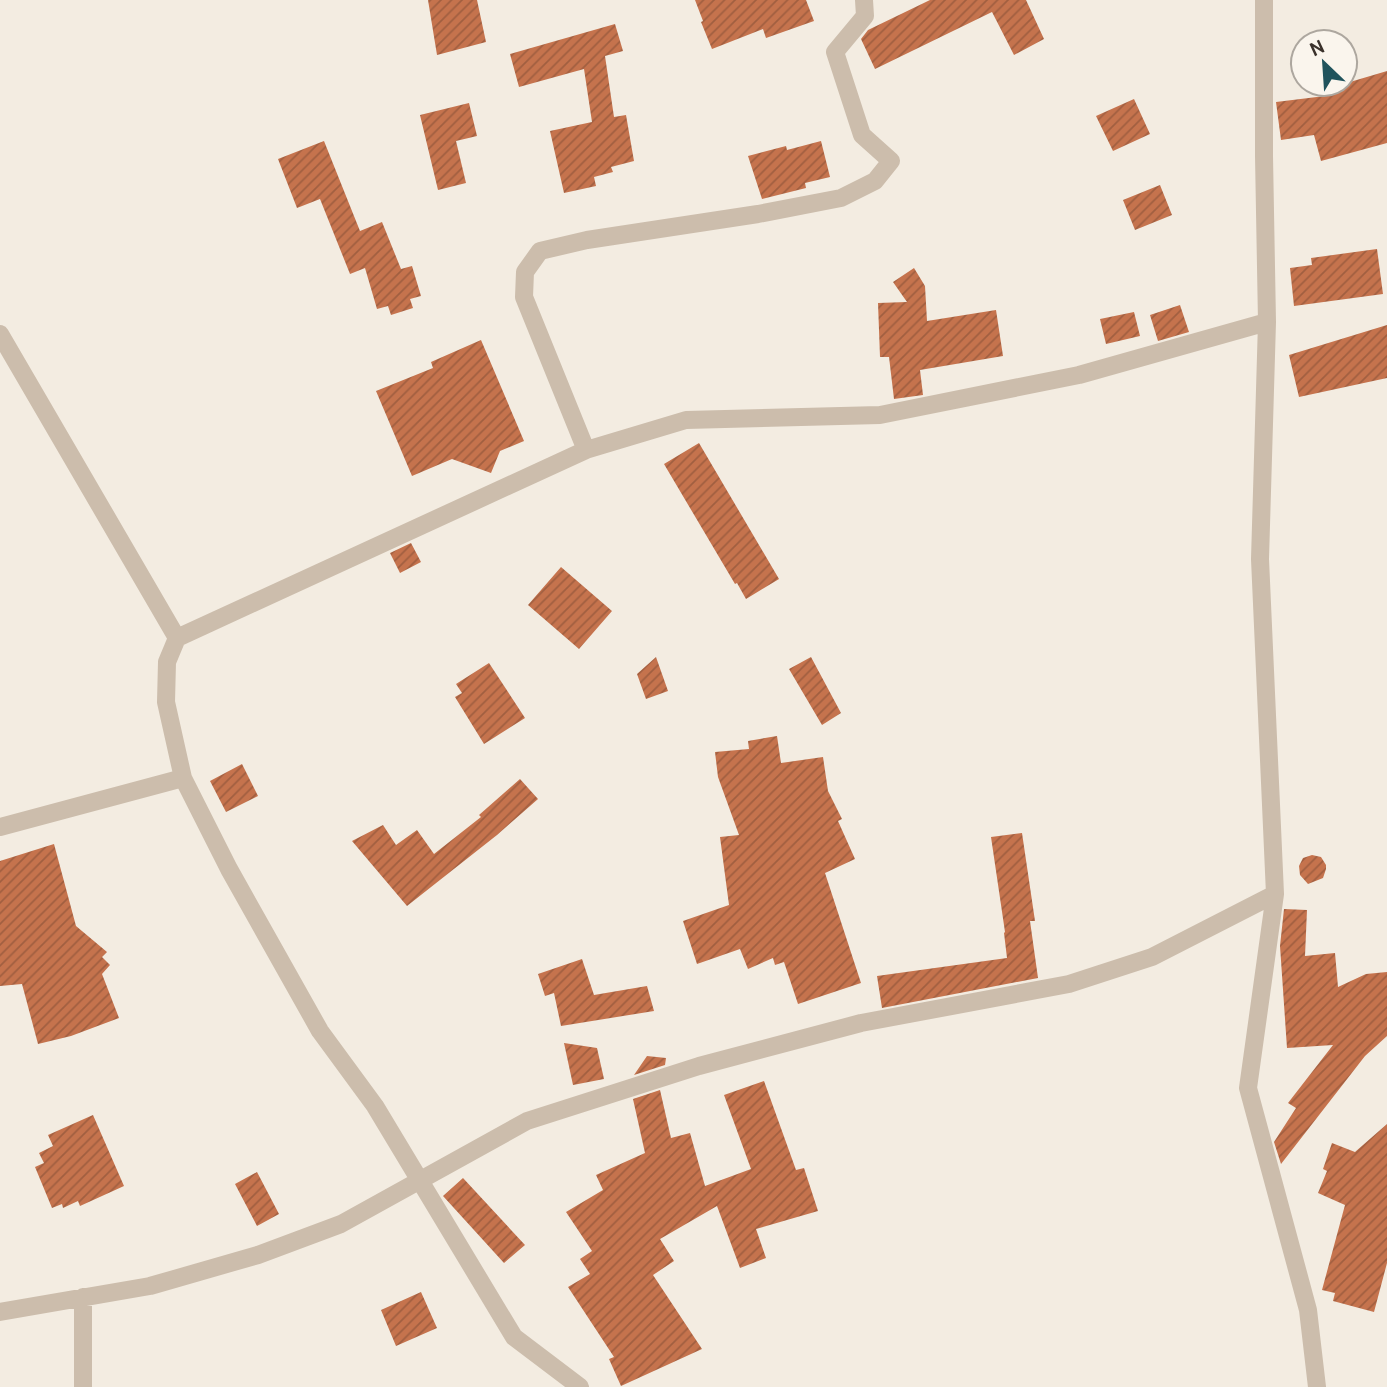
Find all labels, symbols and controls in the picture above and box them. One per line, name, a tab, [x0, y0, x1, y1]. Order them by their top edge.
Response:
north arrow	[1289, 28, 1359, 98]
text: N	[1306, 35, 1328, 61]

